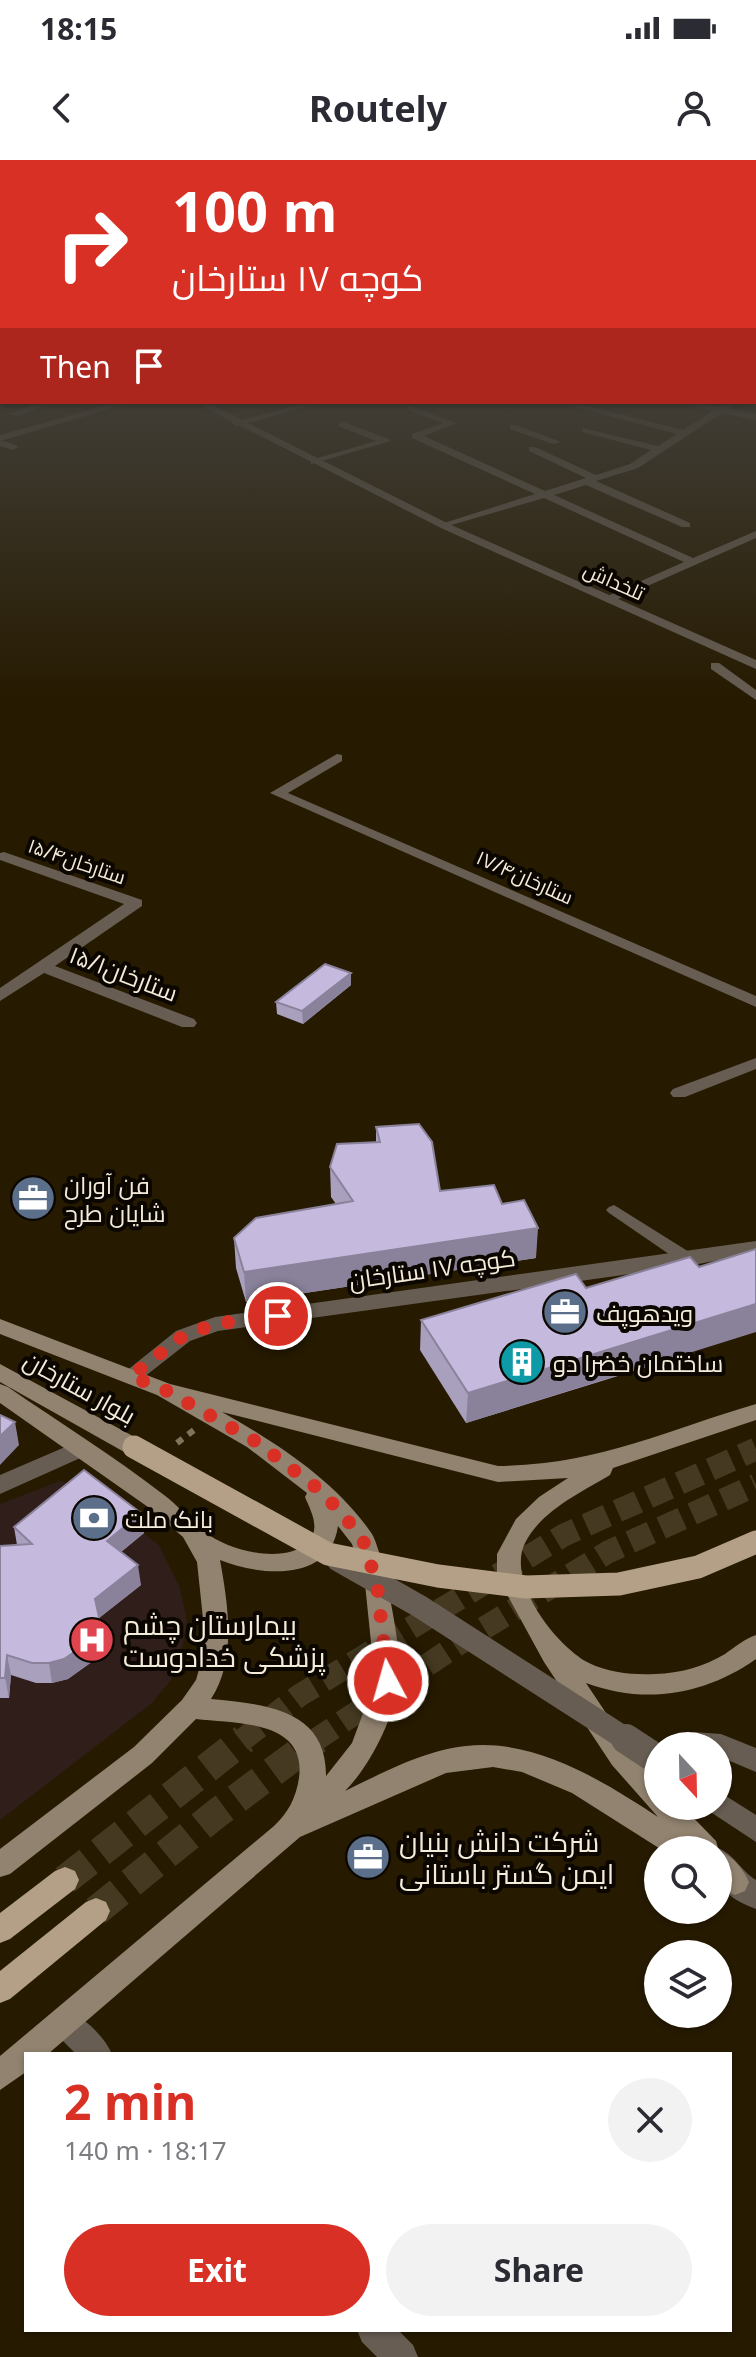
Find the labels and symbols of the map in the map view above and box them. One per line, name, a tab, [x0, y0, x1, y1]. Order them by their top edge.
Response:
street label: تلخداش	[579, 556, 649, 607]
street label: ستارخان۱۵/۴	[25, 832, 129, 890]
street label: ستارخان۱۷/۴	[472, 844, 578, 910]
street label: ستارخان۱۵/۱	[65, 937, 183, 1009]
place label: فن آوران شایان طرح	[64, 1168, 166, 1230]
office icon: فن آوران شایان طرح	[9, 1174, 57, 1222]
street label: کوچه ۱۷ ستارخان	[347, 1240, 517, 1297]
pin	[244, 1282, 312, 1350]
office icon: ویدهوپف	[541, 1288, 589, 1336]
place label: ویدهوپف	[596, 1296, 693, 1330]
building icon: ساختمان خضرا دو	[498, 1338, 546, 1386]
street label: بلوار ستارخان	[18, 1343, 142, 1431]
place label: ساختمان خضرا دو	[553, 1346, 723, 1379]
bank icon: بانک ملت	[70, 1494, 118, 1542]
place label: بانک ملت	[125, 1502, 213, 1535]
place label: بیمارستان چشم پزشکی خدادوست	[123, 1605, 326, 1676]
hospital icon: بیمارستان چشم پزشکی خدادوست	[68, 1616, 116, 1664]
position arrow	[346, 1639, 430, 1723]
north arrow	[644, 1732, 732, 1820]
place label: شرکت دانش بنیان ایمن گستر باستانی	[399, 1822, 614, 1892]
office icon: شرکت دانش بنیان ایمن گستر باستانی	[344, 1833, 392, 1881]

